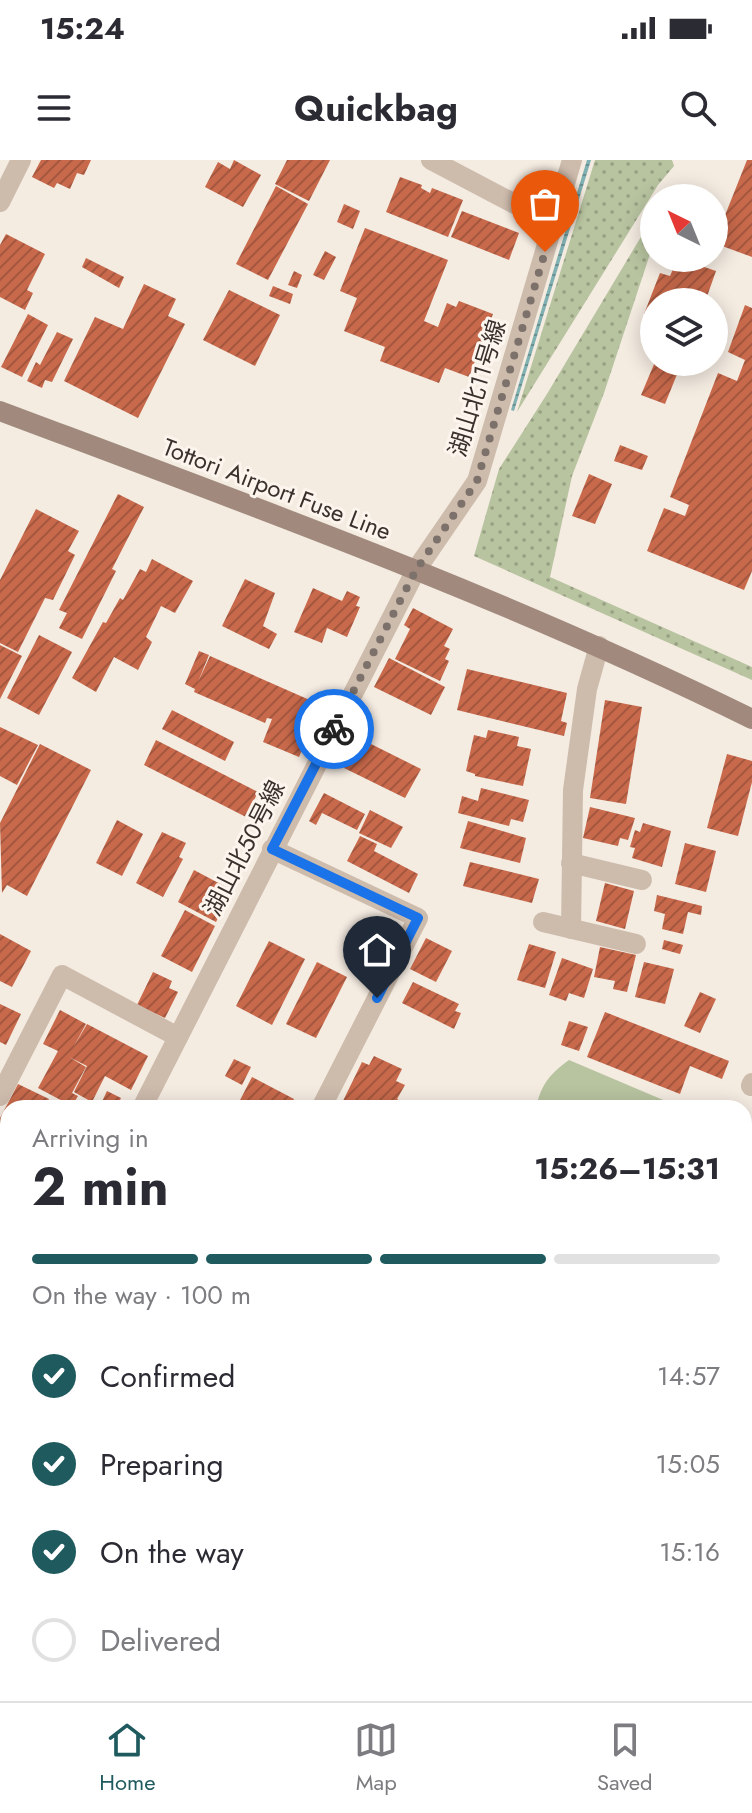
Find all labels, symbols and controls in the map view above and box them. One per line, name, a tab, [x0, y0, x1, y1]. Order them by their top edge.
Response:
text: 15:24	[40, 7, 125, 50]
text: Quickbag	[294, 82, 458, 134]
icon: menu	[32, 86, 76, 130]
icon: search	[676, 86, 720, 130]
pin	[511, 170, 579, 252]
icon: bag	[523, 182, 567, 226]
north arrow	[640, 184, 728, 272]
map controls	[640, 184, 728, 376]
button: layers	[640, 288, 728, 376]
street label: 湖山北11号線	[440, 315, 514, 461]
street label: Tottori Airport Fuse Line	[158, 429, 396, 549]
courier	[294, 689, 374, 769]
icon: bike	[312, 707, 356, 751]
street label: 湖山北50号線	[195, 774, 293, 922]
pin	[343, 916, 411, 998]
icon: home	[355, 928, 399, 972]
text: Arriving in	[32, 1119, 149, 1157]
text: 15:26–15:31	[534, 1147, 720, 1190]
text: 2 min	[32, 1149, 169, 1225]
text: On the way · 100 m	[32, 1276, 251, 1314]
icon: check	[32, 1354, 76, 1398]
text: Confirmed	[100, 1355, 235, 1398]
text: 14:57	[657, 1357, 720, 1395]
icon: check	[32, 1442, 76, 1486]
text: Preparing	[100, 1443, 224, 1486]
text: 15:05	[656, 1445, 720, 1483]
icon: check	[32, 1530, 76, 1574]
text: On the way	[100, 1531, 244, 1574]
text: 15:16	[659, 1533, 720, 1571]
text: Delivered	[100, 1619, 221, 1662]
tab: Home	[99, 1718, 156, 1798]
tab: Map	[354, 1718, 398, 1798]
tab: Saved	[597, 1718, 653, 1798]

